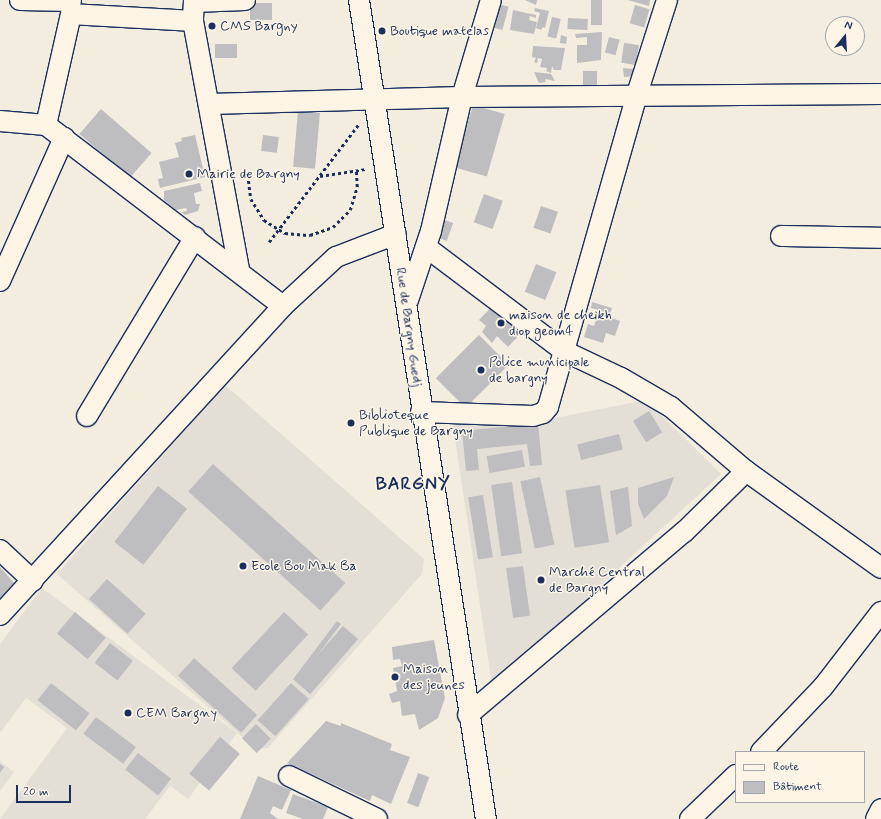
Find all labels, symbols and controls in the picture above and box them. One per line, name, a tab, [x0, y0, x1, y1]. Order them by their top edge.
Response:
north arrow	[825, 16, 865, 56]
place label: CMS Bargny	[220, 18, 298, 34]
text: N	[843, 18, 854, 33]
marker: CMS Bargny	[207, 21, 217, 31]
place label: Boutique matelas	[390, 23, 489, 39]
marker: Boutique matelas	[377, 26, 387, 36]
place label: Mairie de Bargny	[197, 166, 300, 182]
marker: Mairie de Bargny	[184, 169, 194, 179]
street label: Rue de Bargny Guedj	[392, 266, 426, 388]
place label: maison de cheikh diop geom4	[509, 307, 612, 340]
marker: maison de cheikh diop geom4	[496, 318, 506, 328]
place label: Police municipale de bargny	[489, 354, 587, 386]
marker: Police municipale de bargny	[476, 365, 486, 375]
place label: Biblioteque Publique de Bargny	[359, 407, 474, 440]
marker: Biblioteque Publique de Bargny	[346, 418, 356, 428]
district label: BARGNY	[376, 473, 450, 495]
place label: Ecole Bou Mak Ba	[251, 558, 355, 574]
marker: Ecole Bou Mak Ba	[238, 561, 248, 571]
place label: Marché Central de Bargny	[549, 564, 645, 596]
marker: Marché Central de Bargny	[536, 575, 546, 585]
place label: Maison des jeunes	[403, 661, 463, 694]
marker: Maison des jeunes	[390, 672, 400, 682]
place label: CEM Bargny	[136, 705, 214, 721]
marker: CEM Bargny	[123, 708, 133, 718]
legend	[735, 751, 865, 803]
text: Route	[773, 759, 799, 775]
scale bar	[18, 777, 73, 803]
text: Bâtiment	[773, 779, 822, 795]
text: 20 m	[23, 784, 49, 800]

